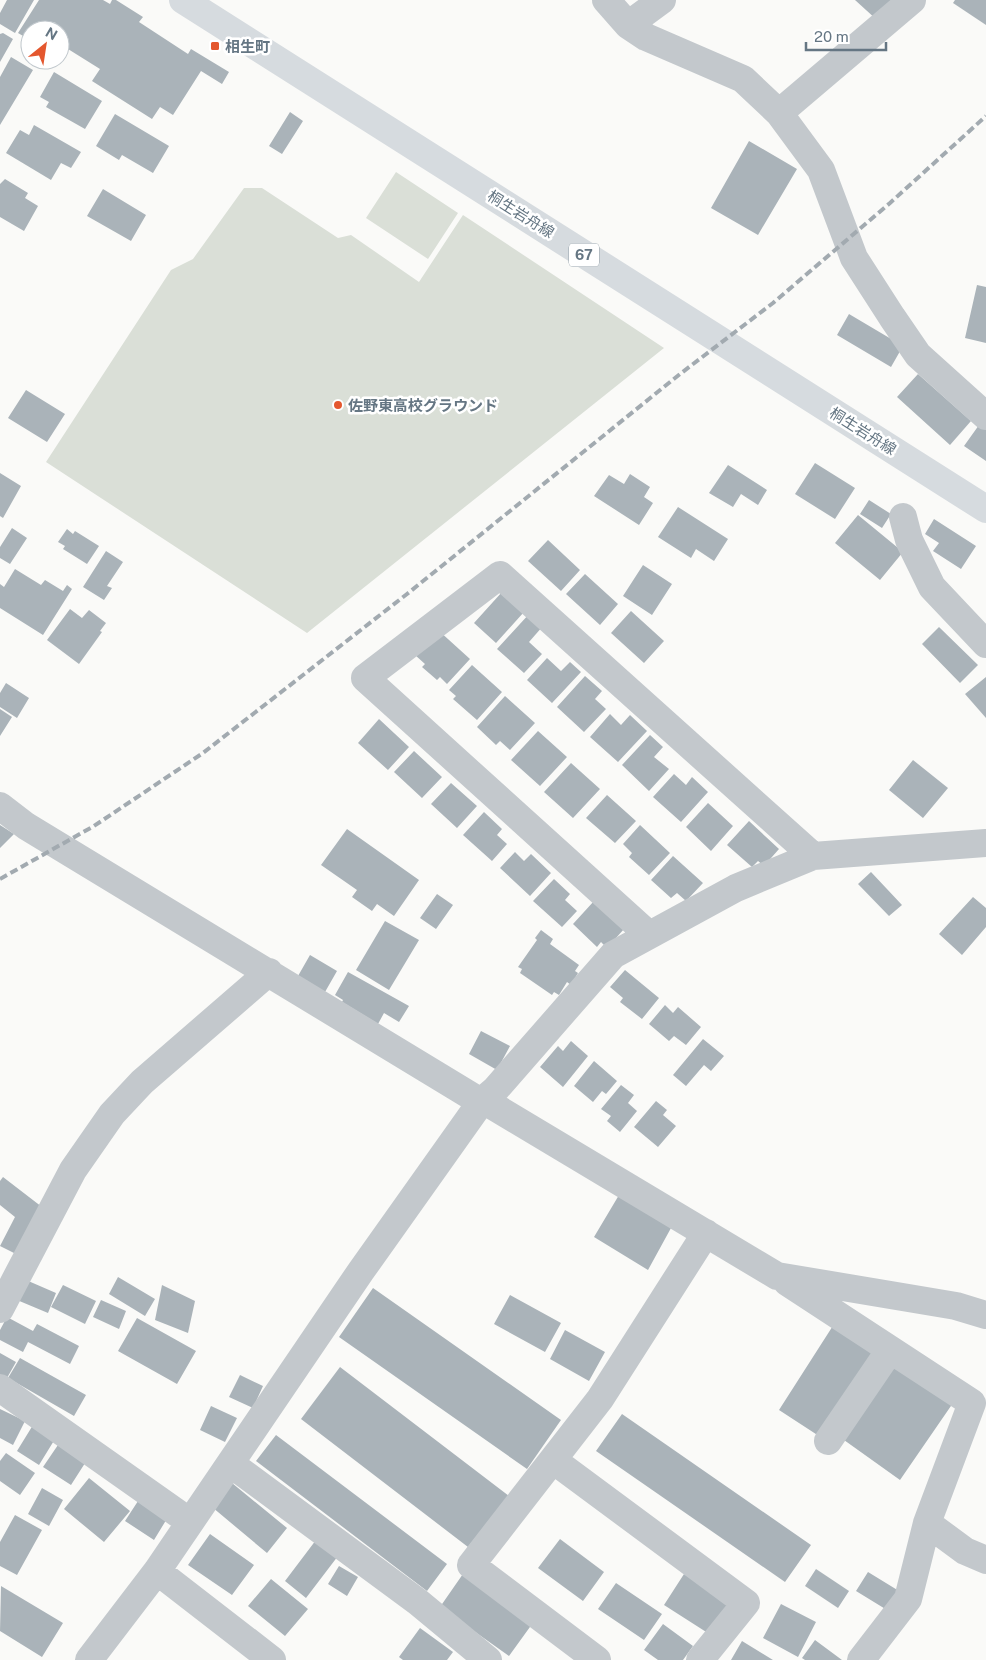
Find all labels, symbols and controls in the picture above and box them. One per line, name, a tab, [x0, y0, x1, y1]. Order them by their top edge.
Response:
north arrow	[20, 20, 70, 70]
scale bar	[806, 20, 886, 52]
text: N	[43, 24, 60, 43]
text: 20 m	[814, 28, 849, 45]
place label: 相生町	[225, 38, 270, 55]
marker: 相生町	[209, 40, 221, 52]
street label: 桐生岩舟線	[485, 187, 557, 241]
road number: 67	[569, 244, 599, 266]
place label: 佐野東高校グラウンド	[348, 397, 498, 414]
marker: 佐野東高校グラウンド	[332, 399, 344, 411]
street label: 桐生岩舟線	[827, 404, 899, 458]

